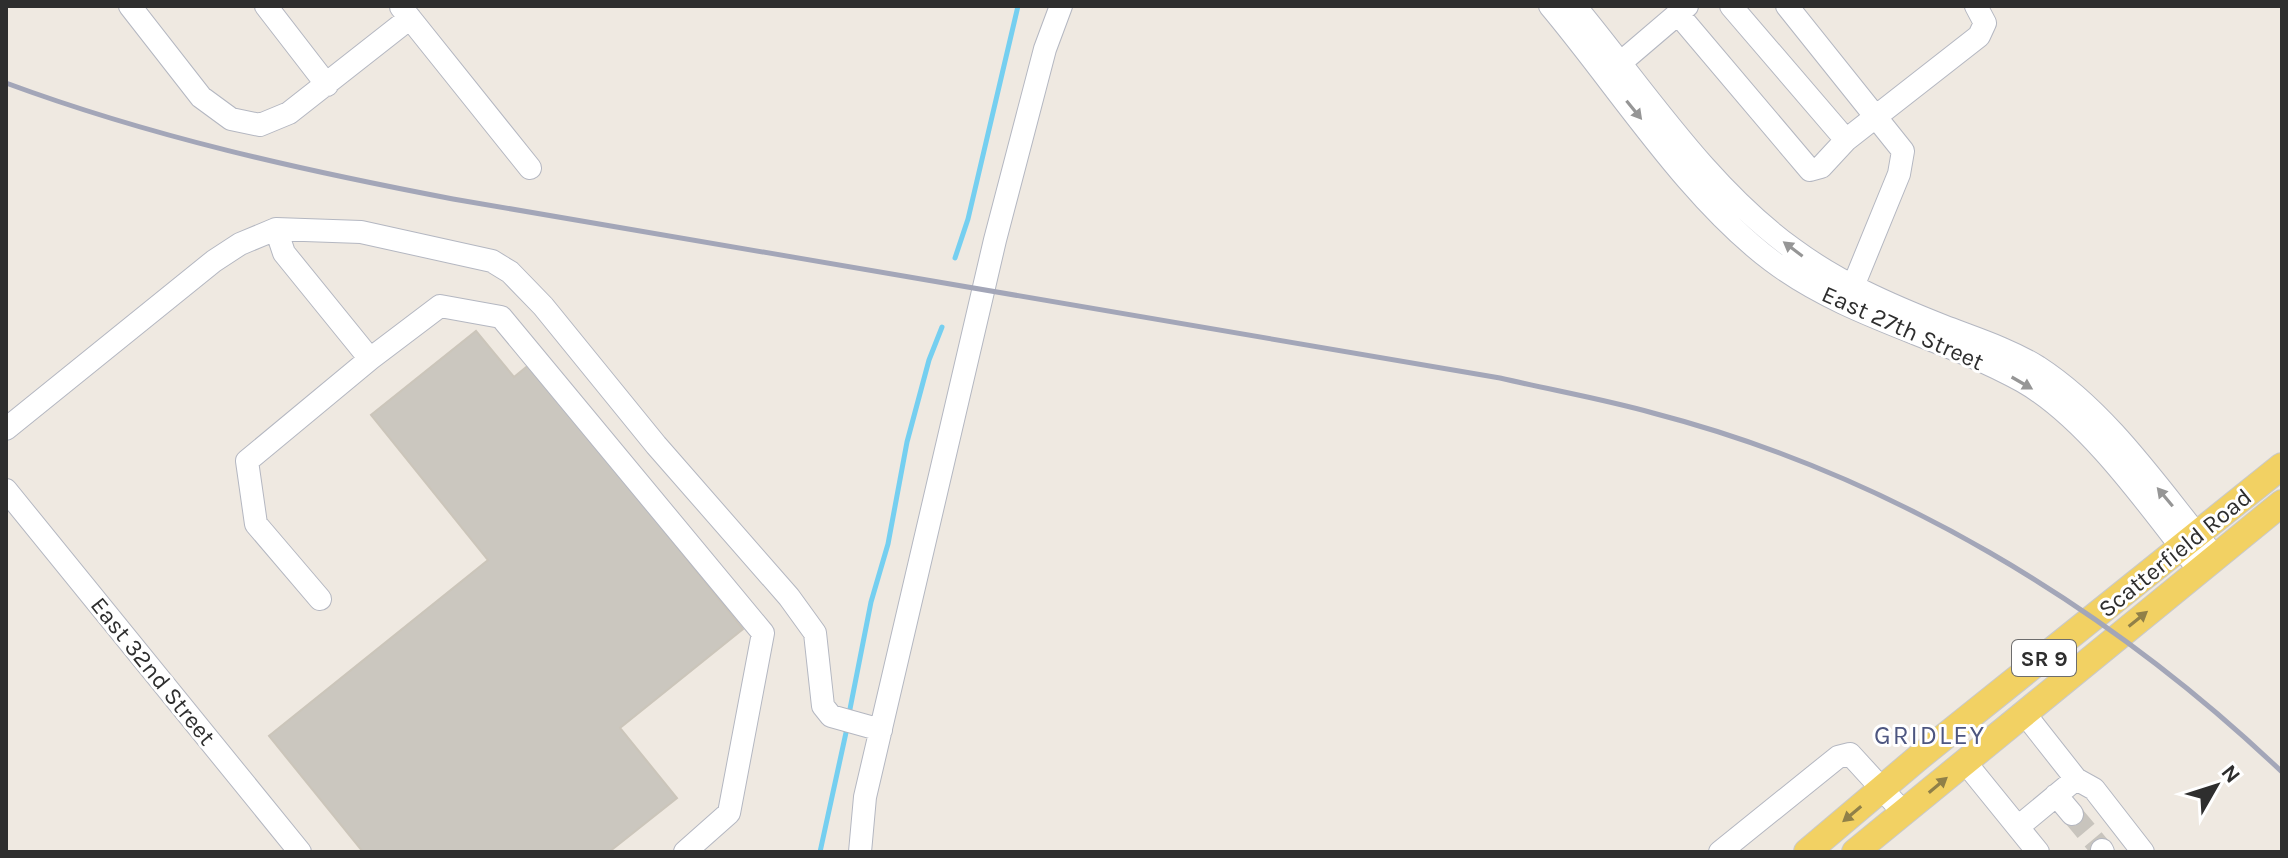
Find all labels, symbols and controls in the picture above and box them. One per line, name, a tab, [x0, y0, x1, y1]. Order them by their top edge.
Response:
one-way arrow	[1626, 100, 1642, 120]
one-way arrow	[1782, 242, 1803, 257]
street label: East 27th Street	[1818, 280, 1988, 376]
one-way arrow	[2011, 376, 2033, 390]
street label: Scatterfield Road	[2093, 483, 2257, 623]
one-way arrow	[2157, 487, 2174, 507]
street label: East 32nd Street	[85, 591, 221, 751]
one-way arrow	[2128, 612, 2148, 628]
road number: SR 9	[2012, 640, 2076, 676]
district label: GRIDLEY	[1874, 720, 1986, 751]
north arrow	[2176, 746, 2256, 826]
text: N	[2216, 760, 2246, 788]
one-way arrow	[1927, 777, 1947, 794]
one-way arrow	[1842, 805, 1862, 822]

